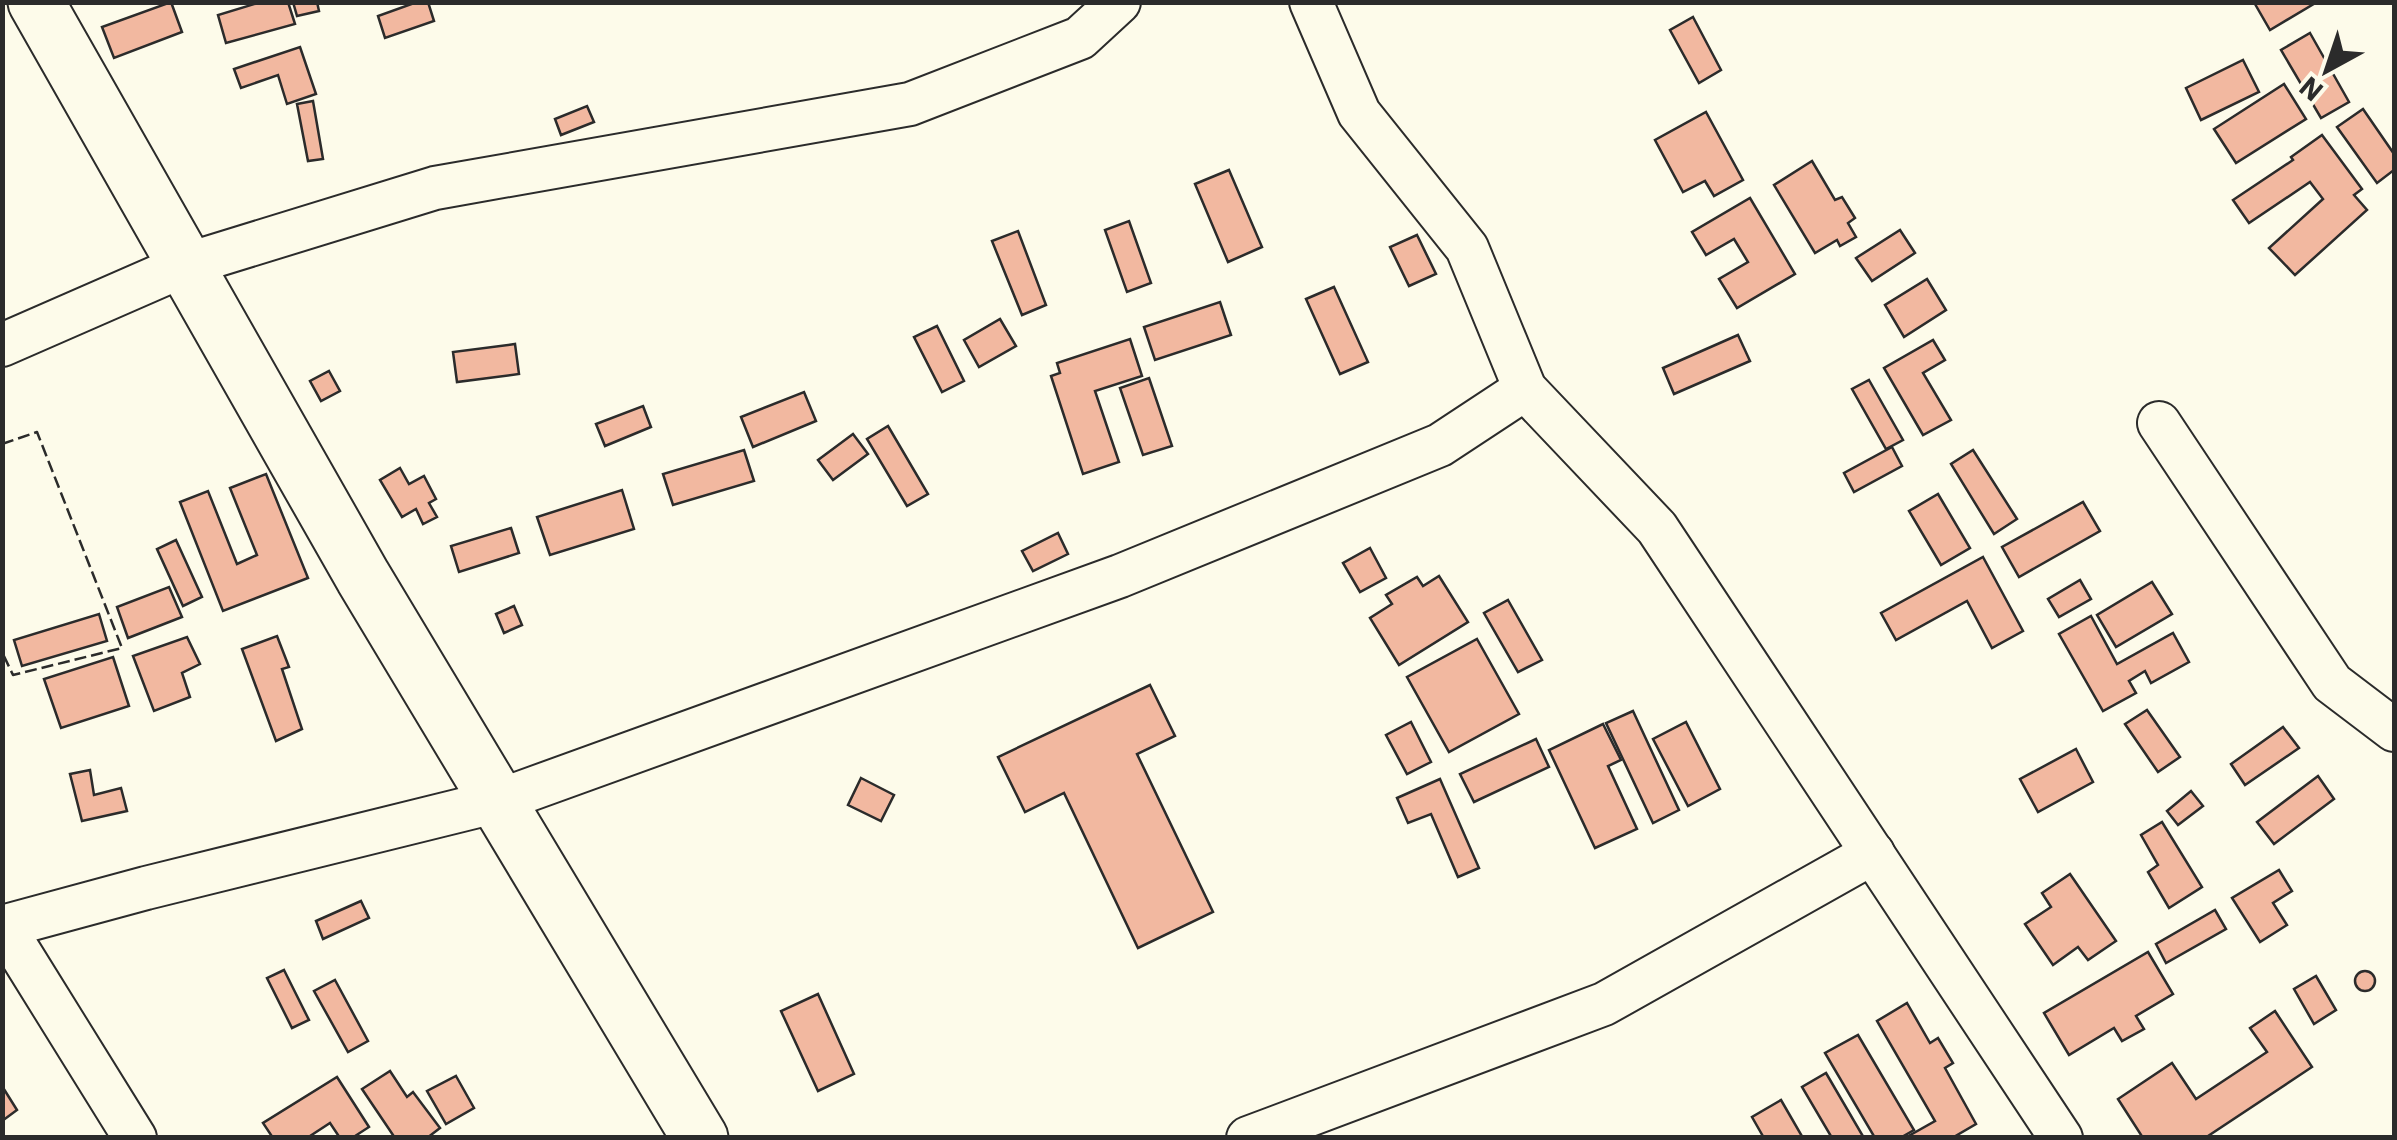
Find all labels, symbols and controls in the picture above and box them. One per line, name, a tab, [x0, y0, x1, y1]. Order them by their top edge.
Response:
north arrow	[2277, 20, 2377, 120]
text: N	[2291, 69, 2330, 110]

